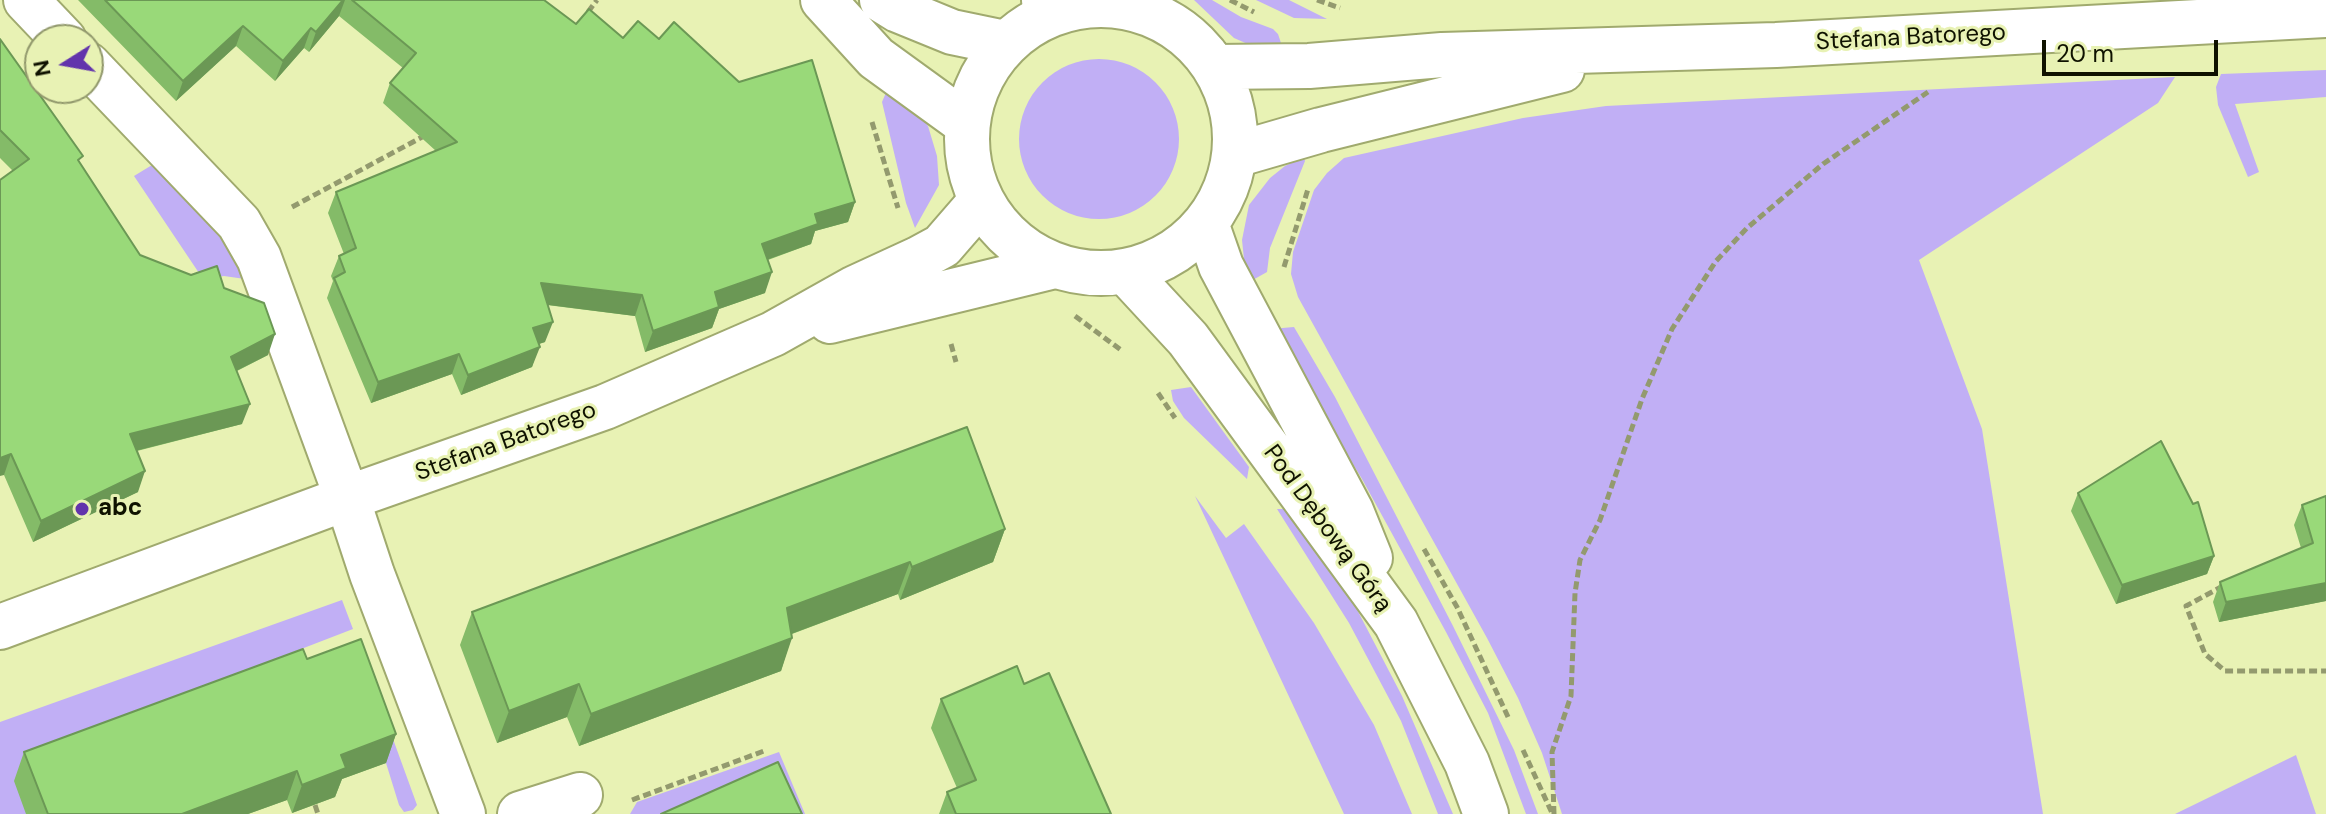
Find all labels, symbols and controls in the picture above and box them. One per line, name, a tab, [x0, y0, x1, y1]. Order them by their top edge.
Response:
street label: Stefana Batorego	[1815, 19, 2007, 57]
north arrow	[24, 24, 104, 104]
scale bar	[2046, 24, 2222, 74]
text: 20 m	[2056, 38, 2114, 69]
text: N	[26, 58, 58, 79]
street label: Stefana Batorego	[412, 396, 600, 488]
street label: Pod Dębową Górą	[1257, 440, 1397, 618]
place label: abc	[98, 495, 142, 523]
marker: abc	[73, 500, 91, 518]

